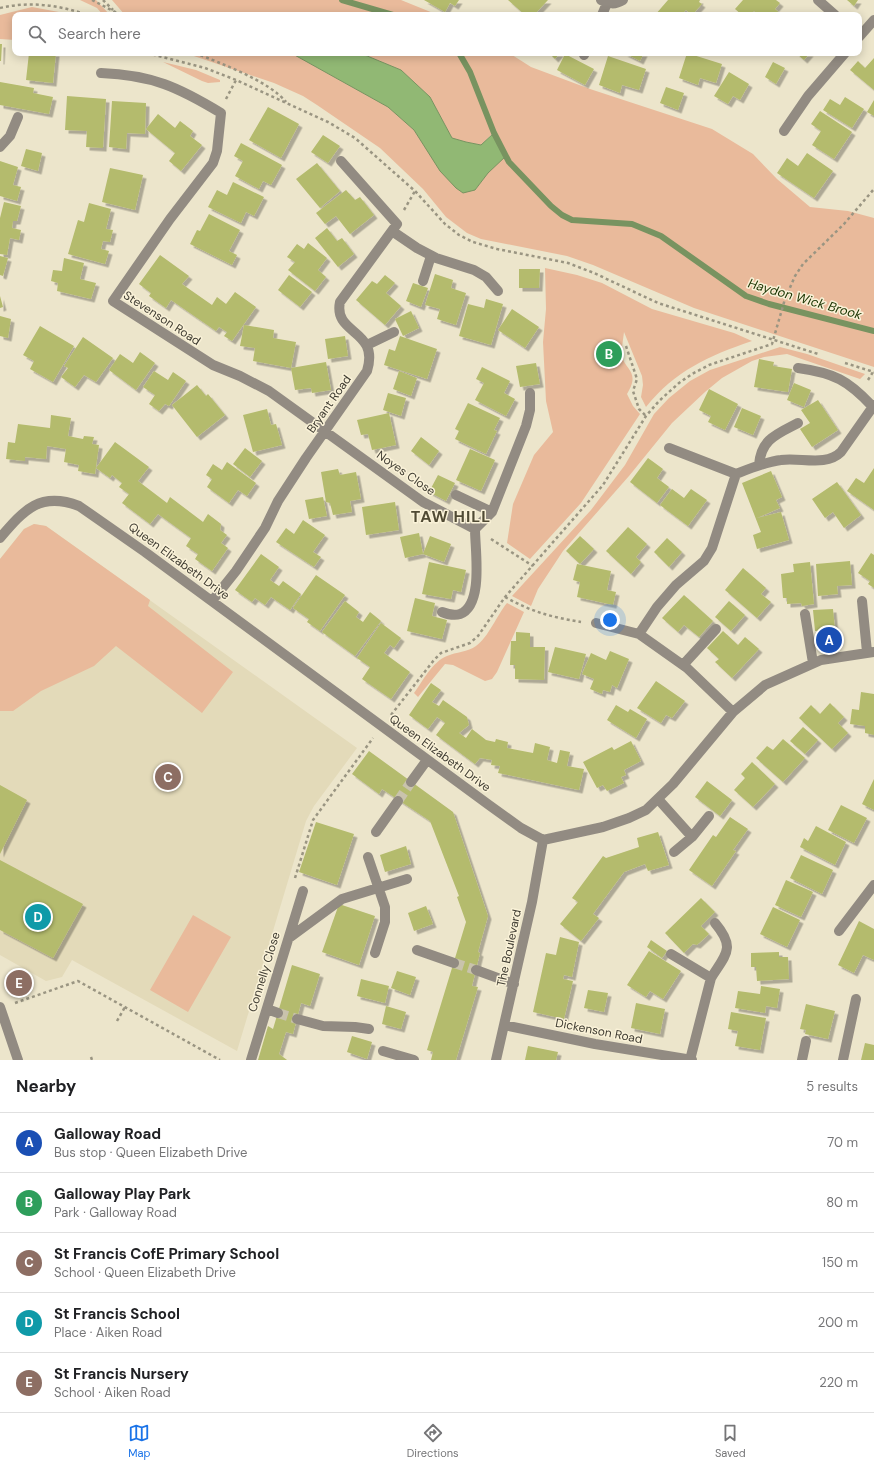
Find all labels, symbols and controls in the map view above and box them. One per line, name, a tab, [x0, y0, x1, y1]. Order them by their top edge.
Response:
search box	[12, 12, 862, 56]
icon: search	[26, 23, 48, 45]
text: Search here	[58, 24, 141, 44]
water label: Haydon Wick Brook	[746, 275, 864, 324]
street label: Stevenson Road	[120, 287, 204, 349]
pin: B	[596, 339, 622, 369]
street label: Bryant Road	[303, 372, 355, 436]
street label: Noyes Close	[373, 447, 439, 499]
district label: TAW HILL	[411, 506, 491, 527]
street label: Queen Elizabeth Drive	[125, 519, 233, 603]
your location	[600, 610, 620, 630]
pin: A	[816, 625, 842, 655]
street label: Queen Elizabeth Drive	[386, 711, 494, 795]
pin: C	[155, 762, 181, 792]
pin: D	[25, 902, 51, 932]
street label: The Boulevard	[493, 908, 525, 988]
street label: Connelly Close	[244, 930, 284, 1014]
pin: E	[6, 968, 32, 998]
street label: Dickenson Road	[554, 1015, 644, 1047]
text: Nearby	[16, 1075, 76, 1097]
text: 5 results	[806, 1078, 858, 1095]
text: Galloway Road	[54, 1124, 161, 1144]
text: A	[24, 1134, 34, 1151]
text: 70 m	[827, 1134, 858, 1151]
text: Bus stop · Queen Elizabeth Drive	[54, 1144, 247, 1161]
text: Galloway Play Park	[54, 1184, 191, 1204]
text: B	[25, 1194, 33, 1211]
text: 80 m	[826, 1194, 858, 1211]
text: Park · Galloway Road	[54, 1204, 177, 1221]
text: St Francis CofE Primary School	[54, 1244, 279, 1264]
text: C	[24, 1254, 34, 1271]
text: 150 m	[822, 1254, 858, 1271]
text: School · Queen Elizabeth Drive	[54, 1264, 236, 1281]
text: St Francis School	[54, 1304, 180, 1324]
text: D	[24, 1314, 34, 1331]
text: 200 m	[818, 1314, 858, 1331]
text: Place · Aiken Road	[54, 1324, 162, 1341]
text: St Francis Nursery	[54, 1364, 189, 1384]
text: E	[25, 1374, 33, 1391]
text: 220 m	[819, 1374, 858, 1391]
text: School · Aiken Road	[54, 1384, 171, 1401]
tab: Map	[128, 1422, 150, 1460]
tab: Directions	[407, 1422, 459, 1460]
tab: Saved	[715, 1422, 746, 1460]

